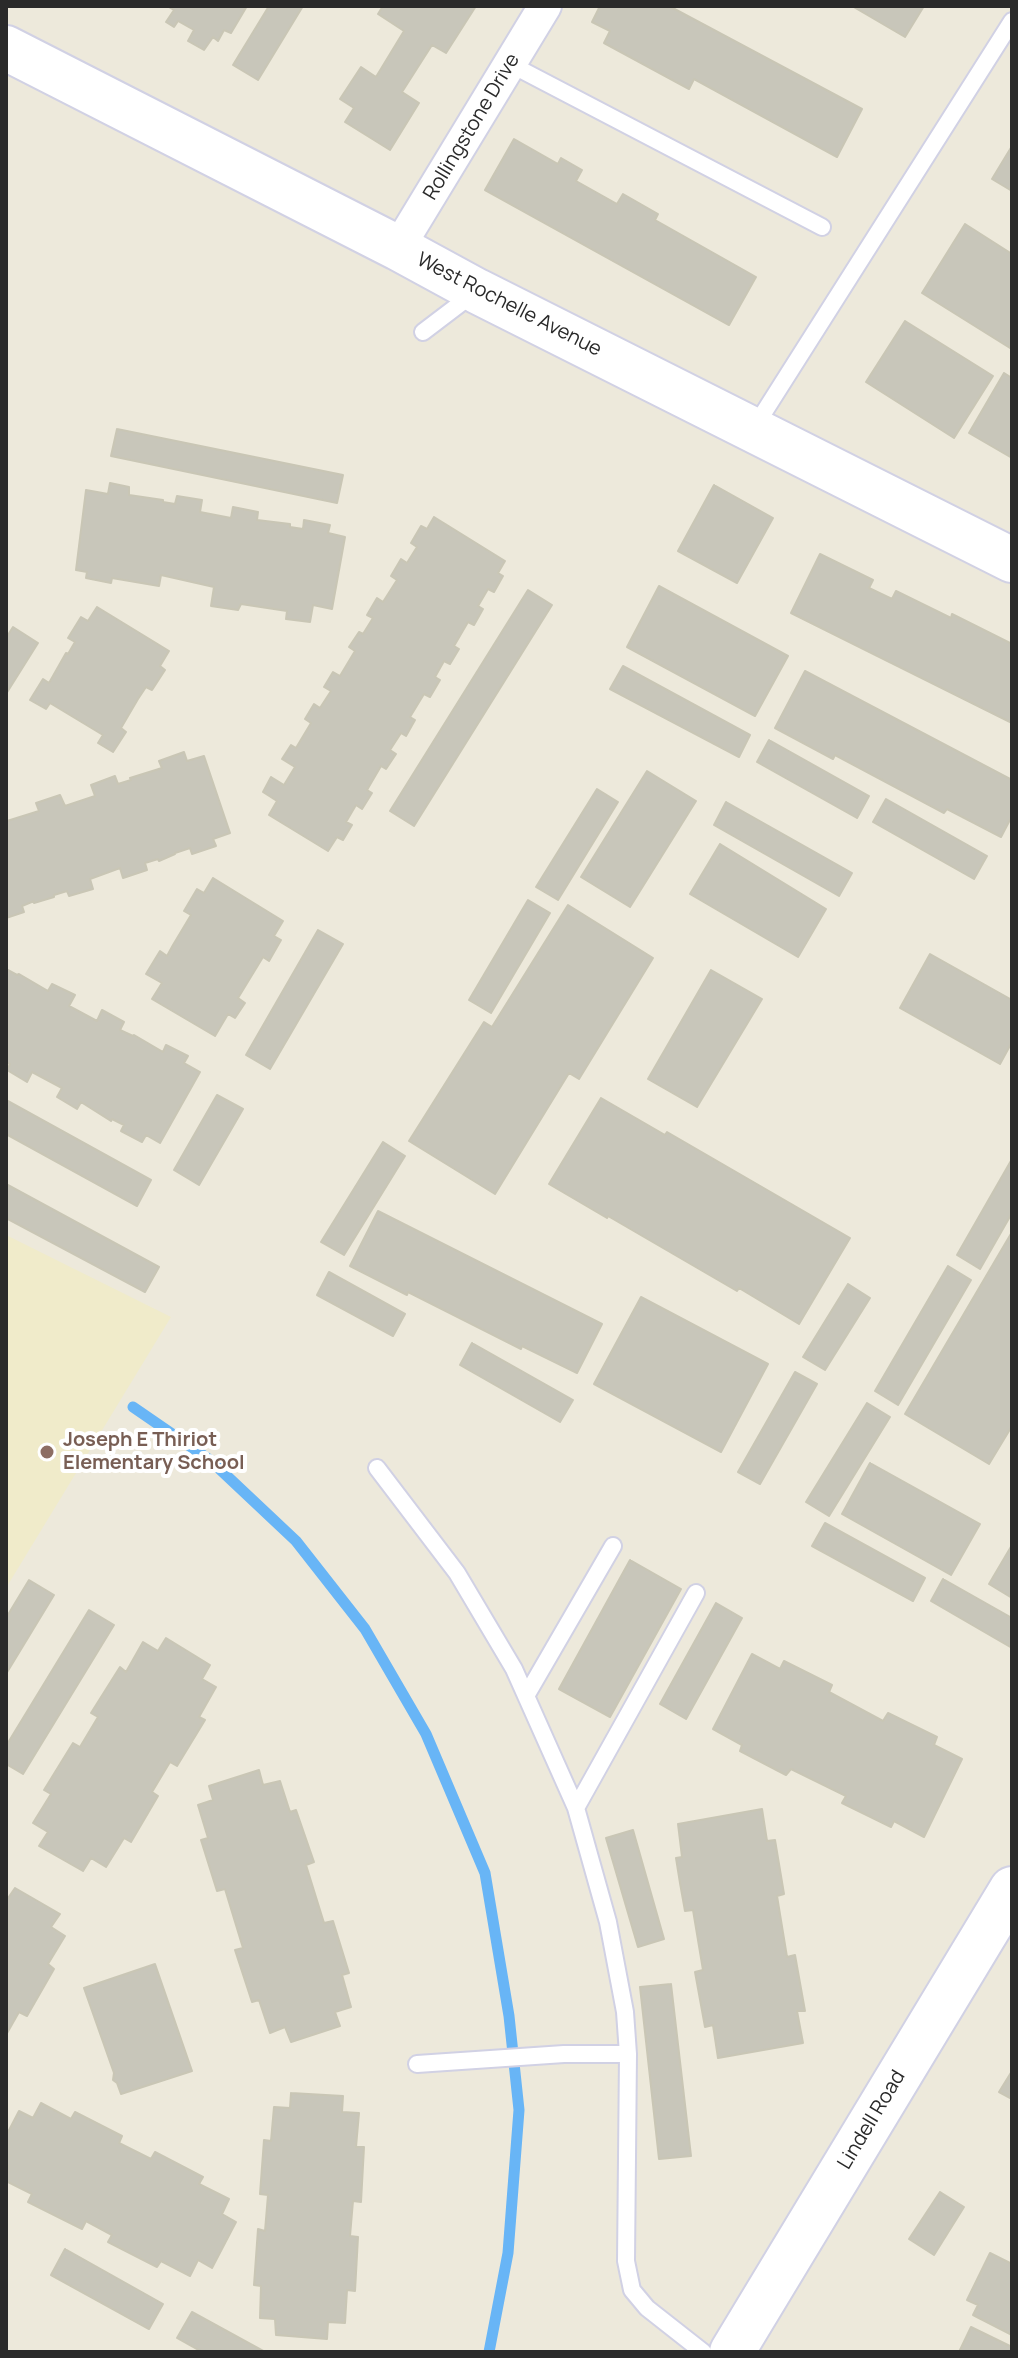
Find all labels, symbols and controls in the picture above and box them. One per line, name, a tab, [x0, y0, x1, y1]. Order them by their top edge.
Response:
street label: Rollingstone Drive	[419, 50, 525, 204]
street label: West Rochelle Avenue	[413, 248, 605, 362]
place label: Joseph E Thiriot Elementary School	[63, 1428, 245, 1475]
marker: Joseph E Thiriot Elementary School	[38, 1443, 56, 1461]
street label: Lindell Road	[833, 2066, 911, 2174]

